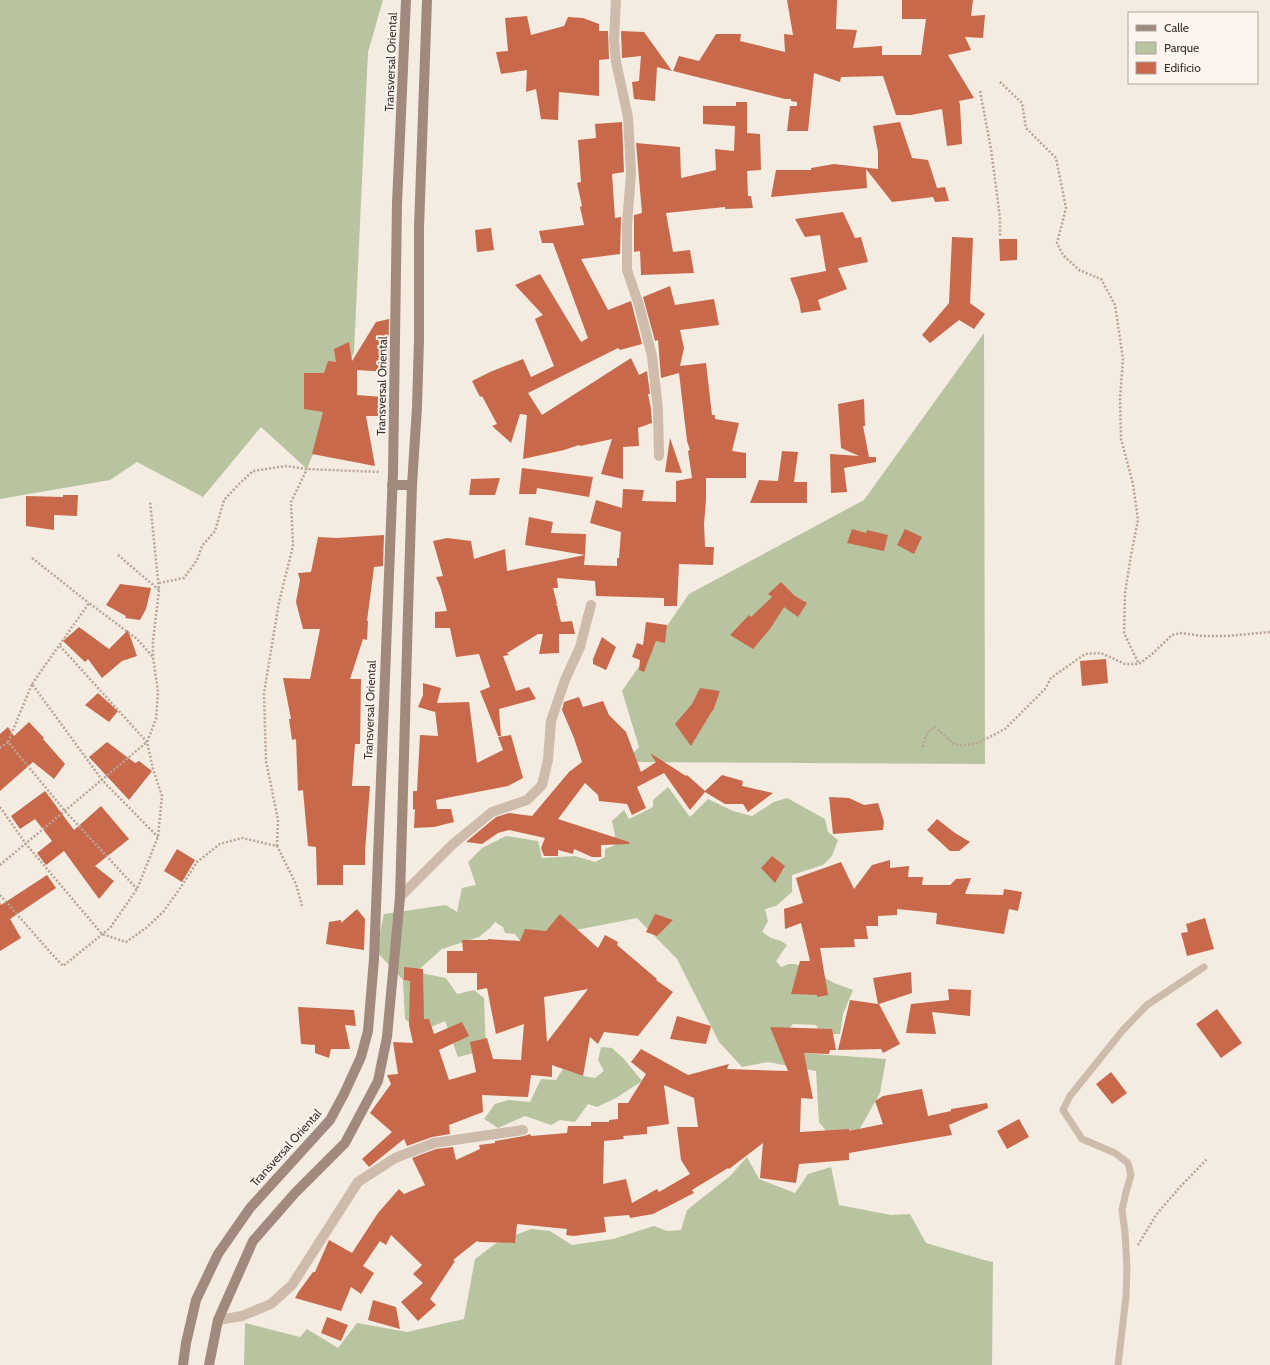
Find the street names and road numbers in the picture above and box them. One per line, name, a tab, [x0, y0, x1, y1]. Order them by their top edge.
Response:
street label: Transversal Oriental	[381, 12, 400, 112]
street label: Transversal Oriental	[373, 336, 390, 436]
street label: Transversal Oriental	[360, 660, 379, 760]
street label: Transversal Oriental	[247, 1106, 325, 1190]

